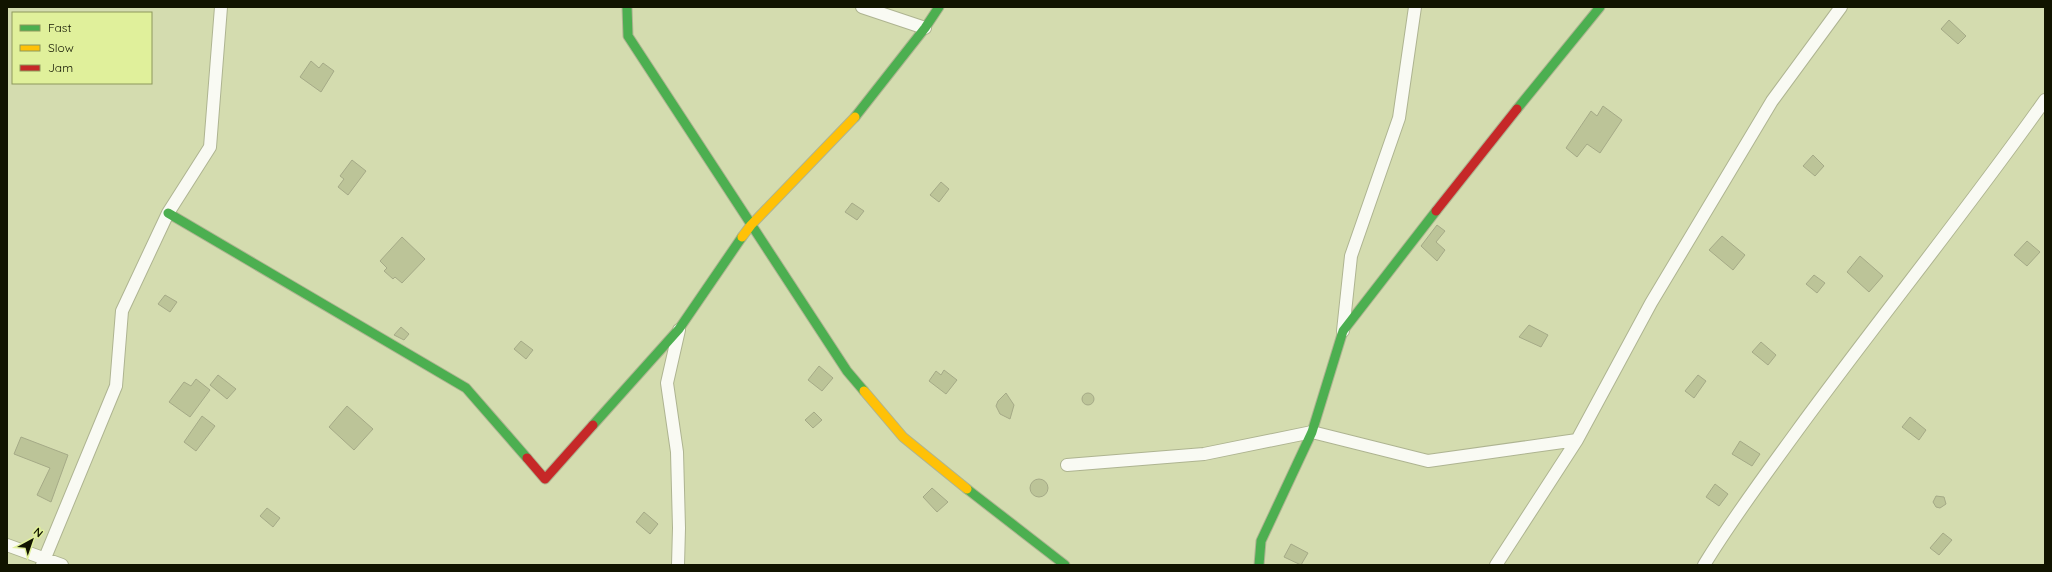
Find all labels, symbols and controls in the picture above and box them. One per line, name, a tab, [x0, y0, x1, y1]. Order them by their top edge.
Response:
legend	[12, 12, 152, 84]
text: Fast	[48, 20, 72, 35]
text: Slow	[48, 40, 74, 55]
text: Jam	[48, 60, 73, 75]
north arrow	[12, 520, 52, 560]
text: N	[31, 524, 46, 540]

